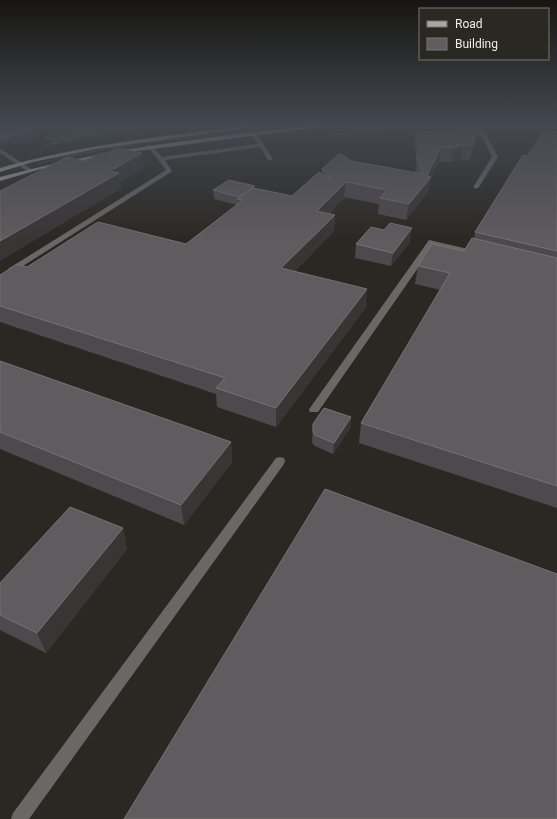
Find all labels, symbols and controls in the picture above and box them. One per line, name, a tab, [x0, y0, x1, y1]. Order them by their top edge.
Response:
legend	[419, 8, 549, 60]
text: Road	[455, 17, 483, 31]
text: Building	[455, 37, 498, 51]

